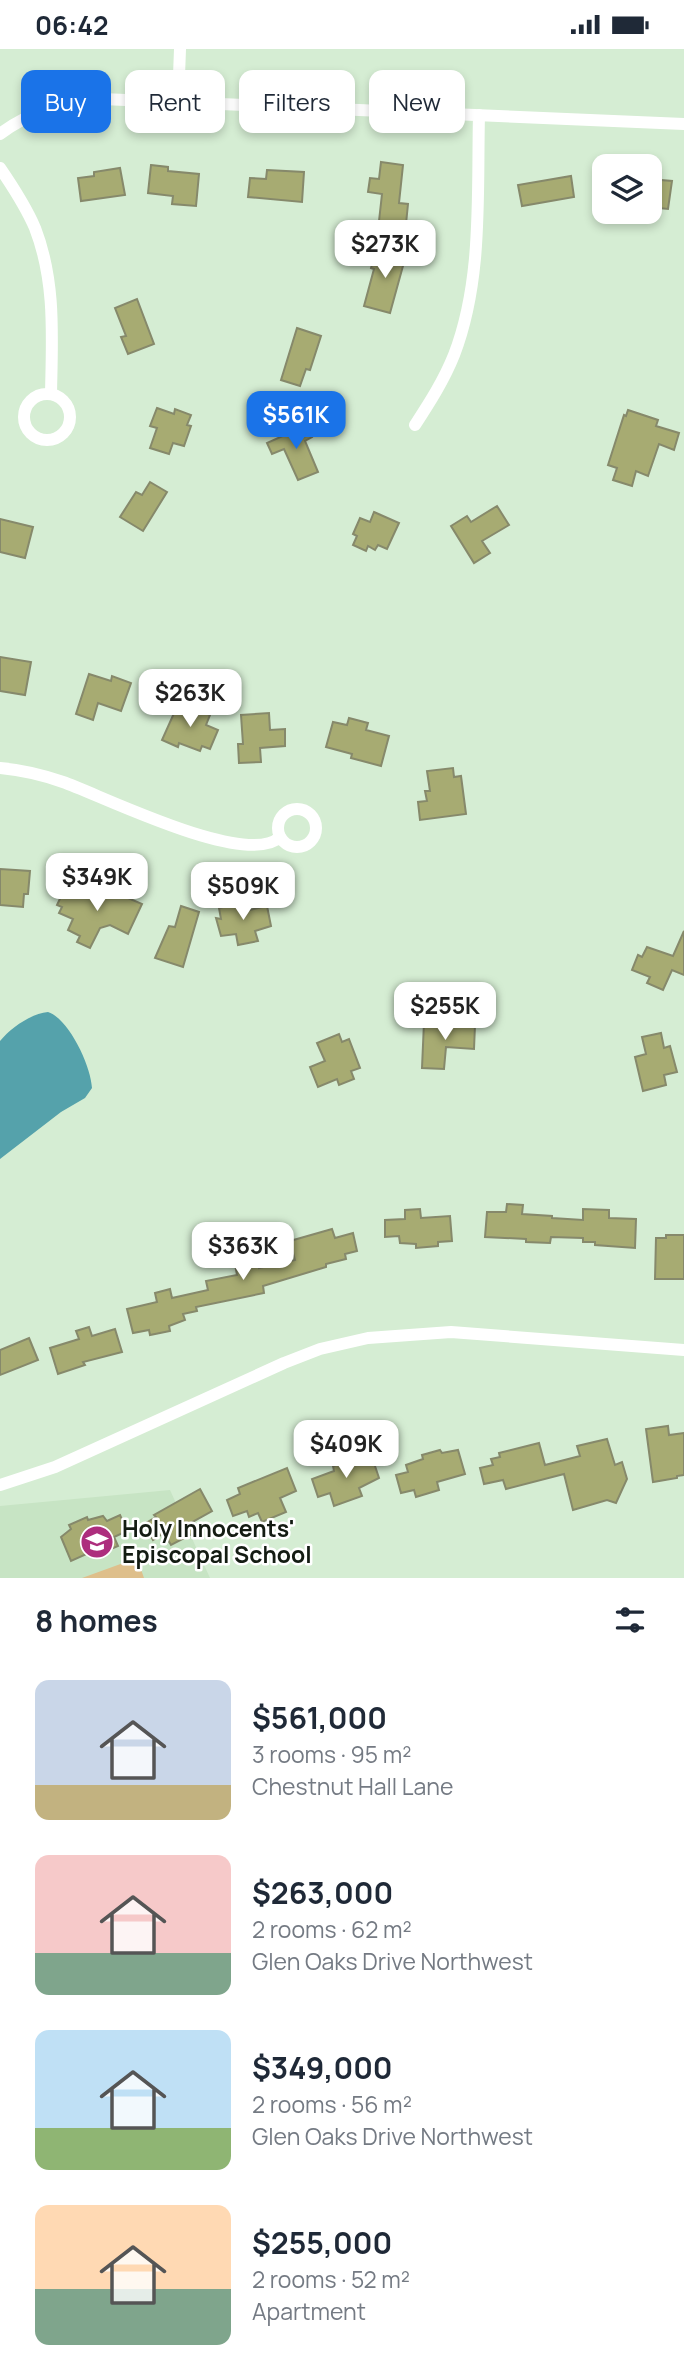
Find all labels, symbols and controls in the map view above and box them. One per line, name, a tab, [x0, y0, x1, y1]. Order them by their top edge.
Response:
text: 06:42	[35, 7, 108, 43]
chip: Buy	[21, 70, 111, 133]
chip: Rent	[125, 70, 225, 133]
chip: Filters	[239, 70, 355, 133]
chip: New	[369, 70, 465, 133]
map controls	[592, 154, 662, 224]
button: layers	[592, 154, 662, 224]
pin: $273K	[336, 221, 434, 280]
text: $273K	[351, 227, 419, 259]
pin: $561K	[247, 391, 345, 451]
text: $561K	[263, 398, 329, 430]
pin: $263K	[141, 669, 239, 729]
text: $263K	[155, 676, 225, 708]
pin: $349K	[48, 853, 146, 913]
text: $349K	[62, 860, 132, 892]
pin: $509K	[194, 863, 292, 922]
text: $509K	[207, 869, 279, 901]
pin: $255K	[396, 983, 494, 1042]
text: $255K	[410, 989, 480, 1021]
pin: $363K	[194, 1223, 292, 1282]
text: $363K	[208, 1229, 278, 1261]
pin: $409K	[297, 1421, 395, 1480]
text: $409K	[310, 1427, 382, 1459]
place label: Holy Innocents' Episcopal School	[122, 1512, 312, 1570]
school or university icon: Holy Innocents' Episcopal School	[78, 1523, 116, 1561]
text: 8 homes	[35, 1600, 158, 1641]
icon: filters	[611, 1601, 649, 1639]
text: $561,000	[252, 1697, 387, 1738]
icon: home	[91, 1708, 175, 1792]
text: 3 rooms · 95 m²	[252, 1738, 411, 1770]
text: Chestnut Hall Lane	[252, 1770, 453, 1802]
text: $263,000	[252, 1872, 393, 1913]
icon: home	[91, 1883, 175, 1967]
text: 2 rooms · 62 m²	[252, 1913, 412, 1945]
text: Glen Oaks Drive Northwest	[252, 1945, 533, 1977]
text: $349,000	[252, 2047, 393, 2088]
icon: home	[91, 2058, 175, 2142]
text: 2 rooms · 56 m²	[252, 2088, 412, 2120]
text: Glen Oaks Drive Northwest	[252, 2120, 533, 2152]
text: $255,000	[252, 2222, 392, 2263]
icon: home	[91, 2233, 175, 2317]
text: 2 rooms · 52 m²	[252, 2263, 410, 2295]
text: Apartment	[252, 2295, 366, 2327]

